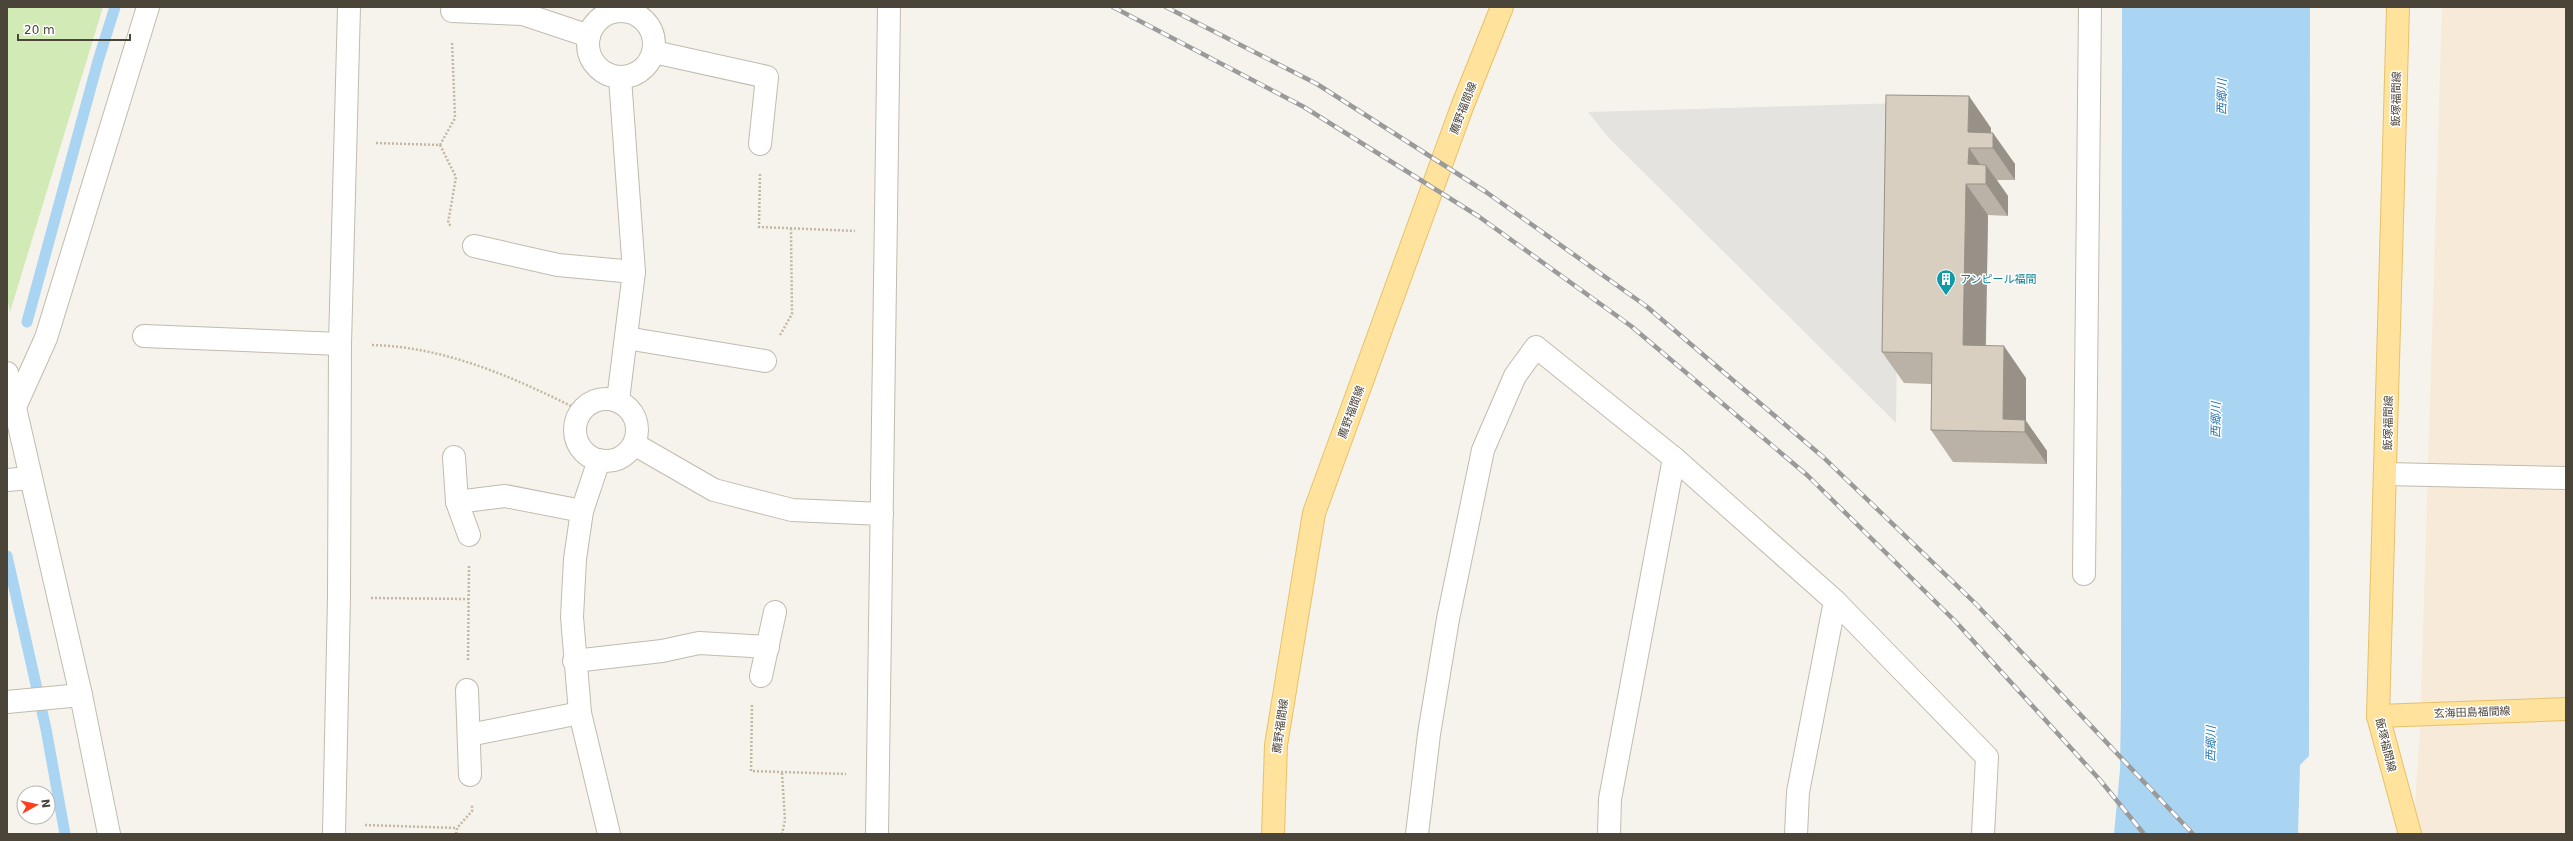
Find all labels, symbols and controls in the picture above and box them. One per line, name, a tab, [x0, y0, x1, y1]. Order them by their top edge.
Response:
scale bar	[18, 16, 130, 42]
text: 20 m	[24, 23, 55, 37]
street label: 飯塚福間線	[2390, 71, 2403, 127]
water label: 西郷川	[2215, 77, 2229, 115]
street label: 薦野福間線	[1448, 80, 1479, 136]
building icon: アンピール福間	[1935, 268, 1957, 296]
place label: アンピール福間	[1960, 273, 2037, 286]
street label: 薦野福間線	[1336, 384, 1367, 440]
street label: 飯塚福間線	[2382, 395, 2395, 451]
water label: 西郷川	[2209, 400, 2223, 438]
street label: 薦野福間線	[1270, 698, 1291, 754]
street label: 玄海田島福間線	[2433, 705, 2511, 720]
street label: 飯塚福間線	[2373, 717, 2398, 773]
water label: 西郷川	[2204, 724, 2218, 762]
north arrow	[16, 785, 56, 825]
text: N	[38, 798, 52, 809]

